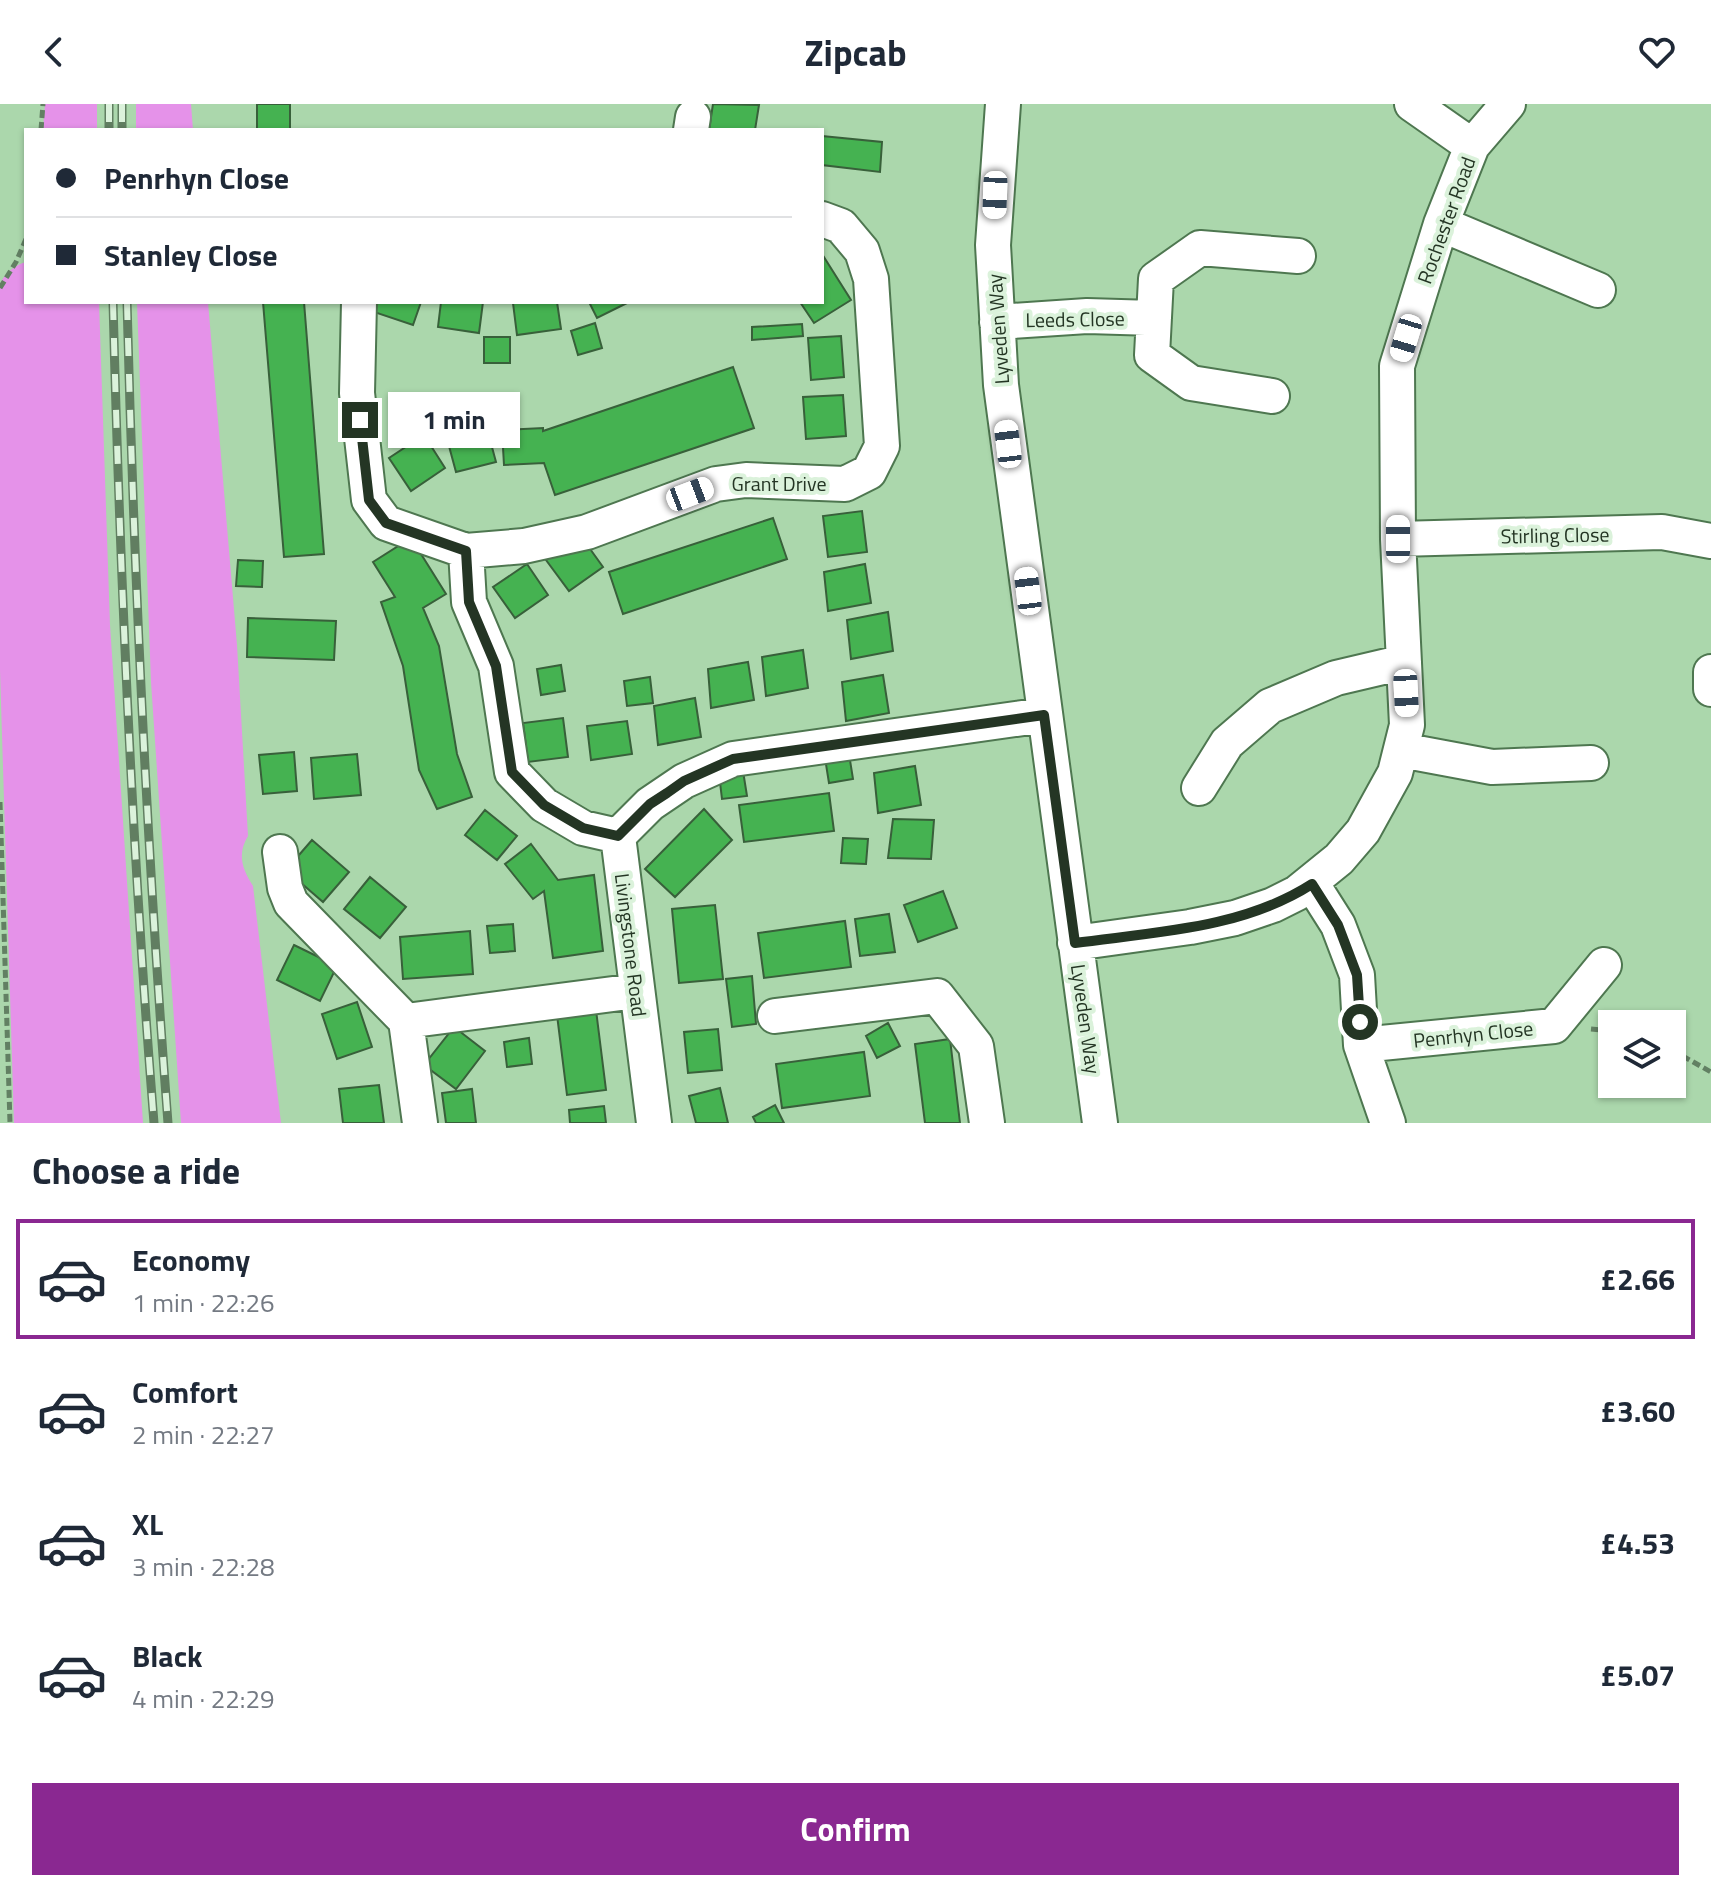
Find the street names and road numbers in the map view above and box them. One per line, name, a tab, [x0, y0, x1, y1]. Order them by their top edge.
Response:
street label: Rochester Road	[1409, 152, 1483, 288]
street label: Lyveden Way	[979, 272, 1017, 385]
street label: Leeds Close	[1025, 303, 1125, 335]
street label: Grant Drive	[731, 468, 827, 499]
street label: Stirling Close	[1500, 519, 1610, 551]
street label: Livingstone Road	[607, 871, 655, 1019]
street label: Lyveden Way	[1063, 962, 1109, 1076]
street label: Penrhyn Close	[1411, 1012, 1535, 1056]

